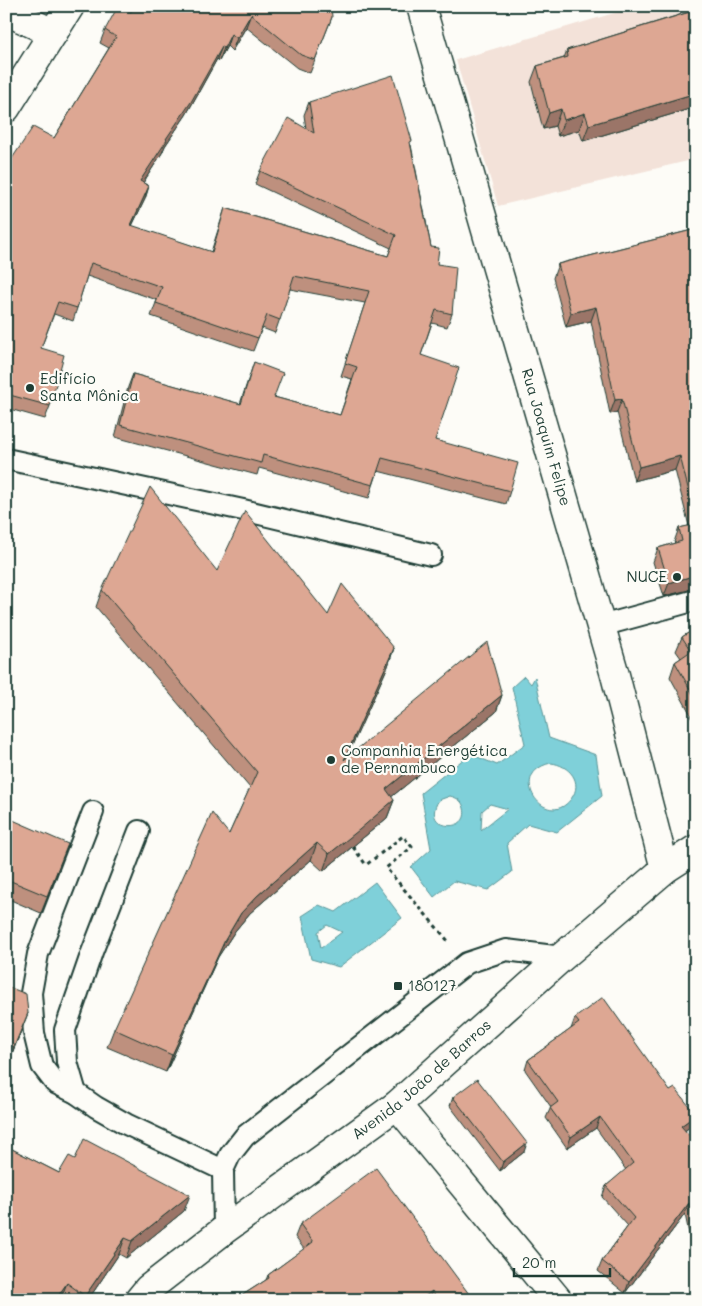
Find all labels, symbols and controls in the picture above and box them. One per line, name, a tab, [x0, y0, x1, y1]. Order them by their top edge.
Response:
street label: Rua Joaquim Felipe	[518, 366, 576, 508]
place label: Edifício Santa Mônica	[40, 368, 139, 405]
marker: Edifício Santa Mônica	[24, 382, 36, 394]
place label: NUCE	[627, 566, 667, 586]
marker: NUCE	[671, 571, 683, 583]
place label: Companhia Energética de Pernambuco	[341, 740, 508, 777]
marker: Companhia Energética de Pernambuco	[325, 754, 337, 766]
place label: 180127	[408, 975, 456, 995]
marker: 180127	[392, 980, 404, 992]
street label: Avenida João de Barros	[347, 1014, 495, 1143]
scale bar	[514, 1246, 611, 1278]
text: 20 m	[522, 1252, 556, 1272]

